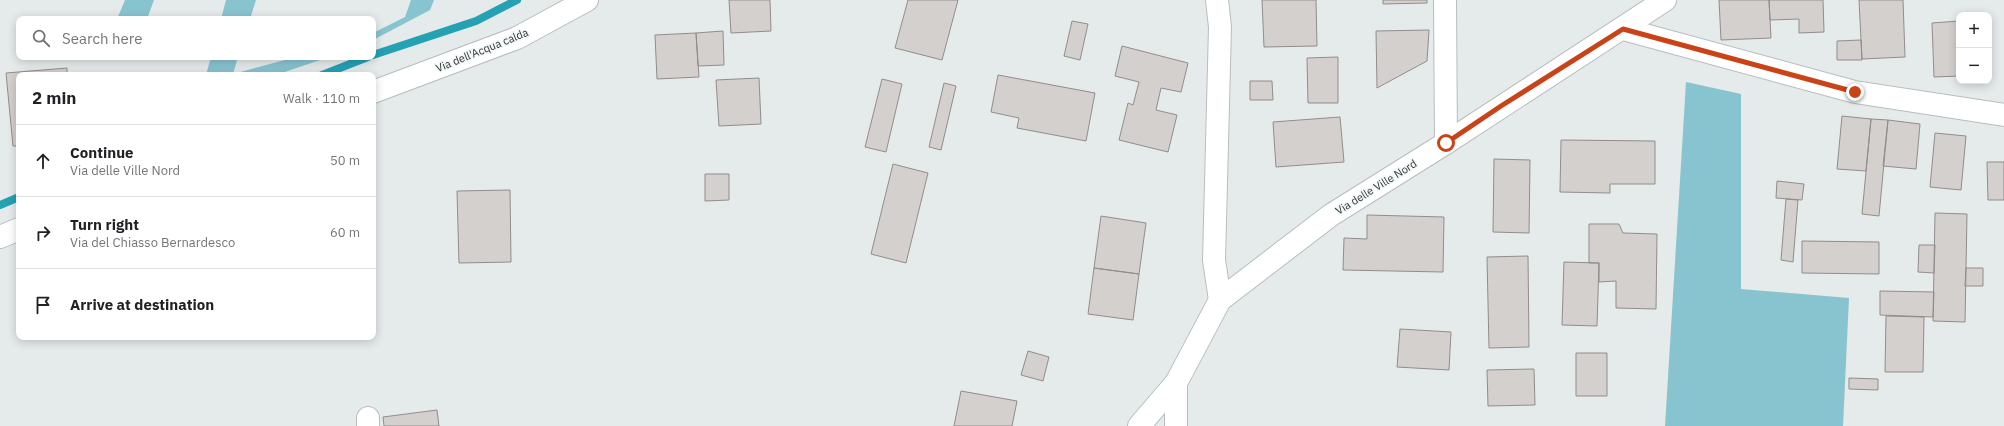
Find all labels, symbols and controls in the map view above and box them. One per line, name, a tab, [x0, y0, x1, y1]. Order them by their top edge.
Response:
map controls	[1956, 12, 1992, 84]
button: +	[1956, 12, 1992, 48]
search box	[16, 16, 376, 60]
street label: Via dell'Acqua calda	[434, 25, 530, 75]
icon: search	[30, 27, 52, 49]
text: Search here	[62, 29, 142, 48]
button: −	[1956, 48, 1992, 84]
route end	[1846, 83, 1864, 101]
text: 2 min	[32, 87, 76, 109]
text: Walk · 110 m	[283, 90, 360, 107]
route start	[1437, 134, 1455, 152]
text: Continue	[70, 143, 134, 162]
icon: ahead	[32, 150, 54, 172]
text: 50 m	[330, 152, 360, 169]
street label: Via delle Ville Nord	[1333, 156, 1419, 218]
text: Via delle Ville Nord	[70, 162, 180, 179]
text: Turn right	[70, 215, 139, 234]
icon: right	[32, 222, 54, 244]
text: 60 m	[330, 224, 360, 241]
text: Via del Chiasso Bernardesco	[70, 234, 235, 251]
icon: arrive	[32, 294, 54, 316]
text: Arrive at destination	[70, 295, 214, 314]

